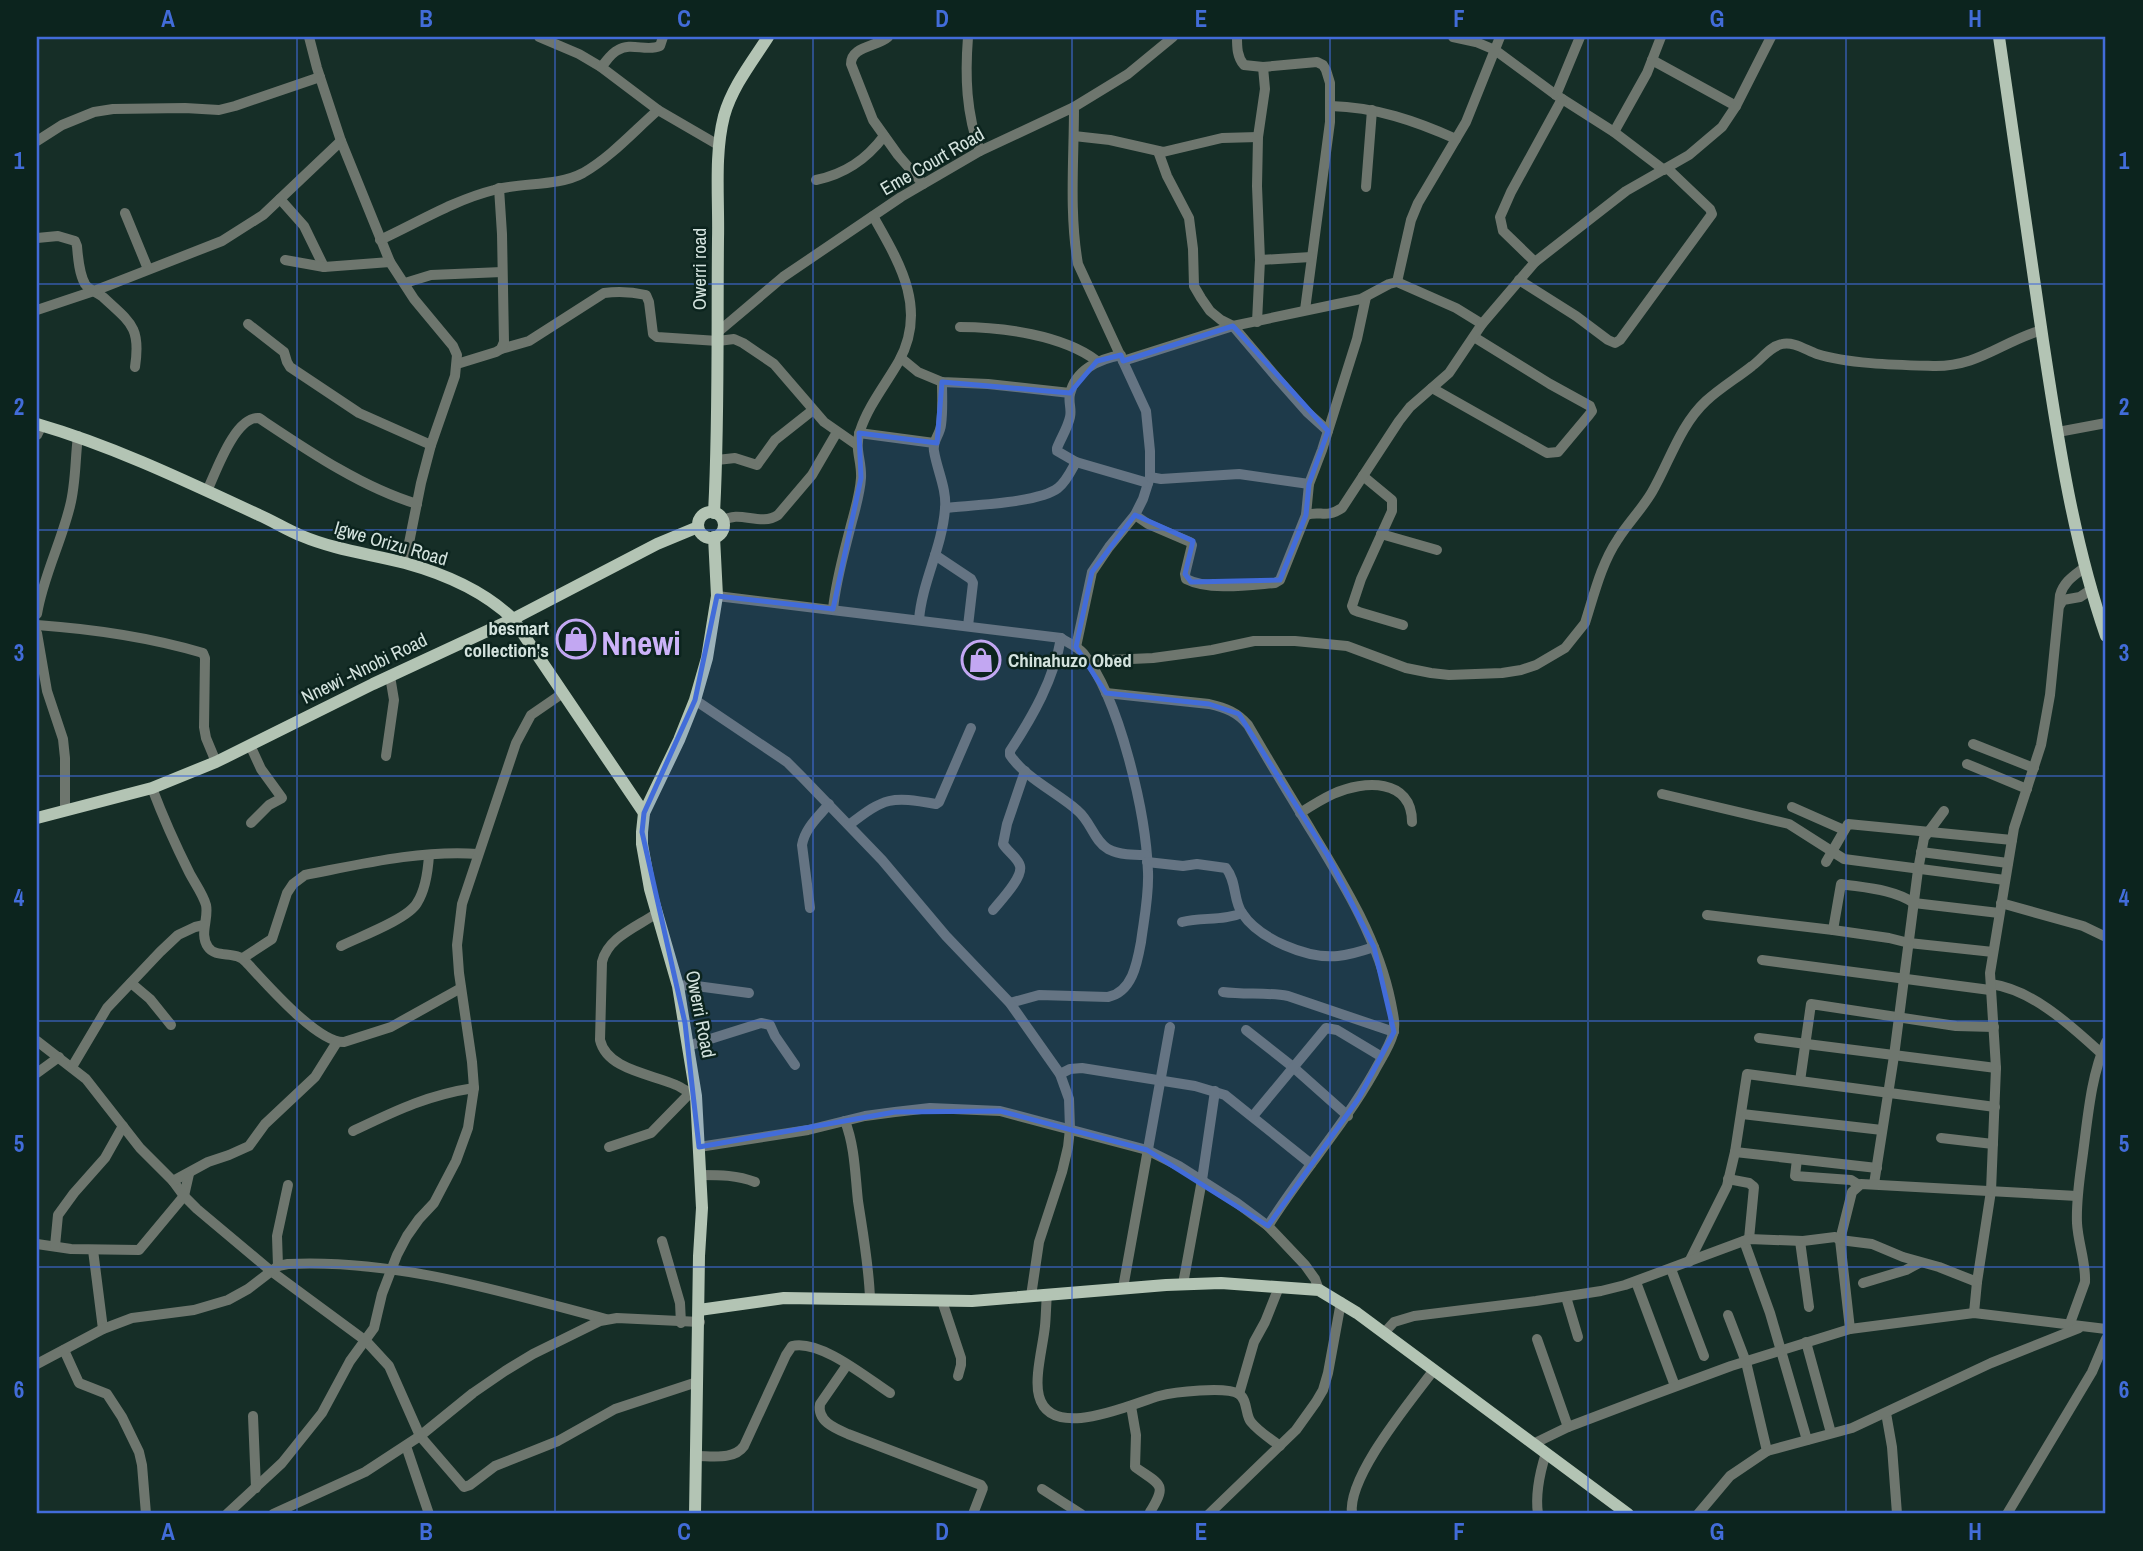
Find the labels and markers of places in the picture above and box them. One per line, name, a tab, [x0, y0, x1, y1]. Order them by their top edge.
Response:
place label: besmart collection's	[464, 615, 549, 663]
shop icon: besmart collection's	[555, 618, 597, 660]
shop icon: Chinahuzo Obed	[960, 639, 1002, 681]
place label: Chinahuzo Obed	[1008, 647, 1132, 673]

